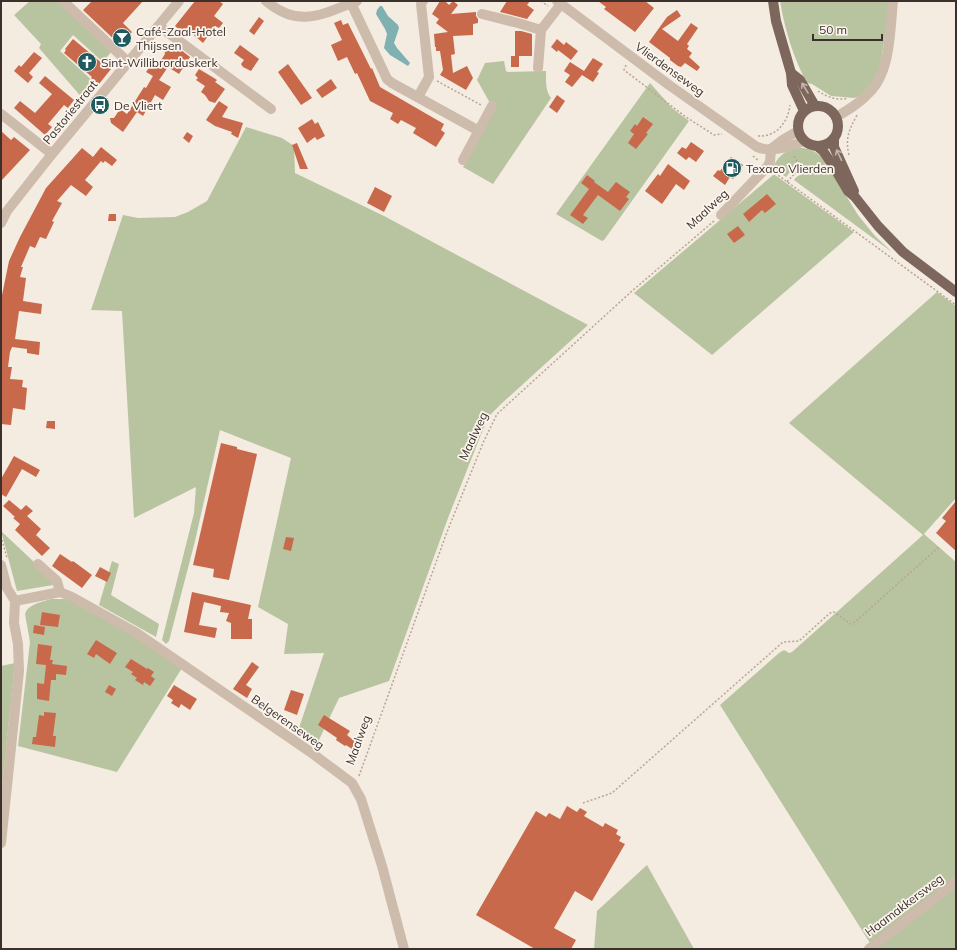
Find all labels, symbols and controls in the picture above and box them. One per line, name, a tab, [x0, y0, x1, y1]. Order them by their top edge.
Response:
scale bar	[813, 16, 882, 42]
text: 50 m	[819, 22, 847, 37]
place label: Café-Zaal-Hotel Thijssen	[136, 24, 226, 53]
bar icon: Café-Zaal-Hotel Thijssen	[111, 27, 133, 49]
street label: Vlierdenseweg	[632, 39, 708, 99]
church icon: Sint-Willibrorduskerk	[76, 51, 98, 73]
place label: Sint-Willibrorduskerk	[101, 55, 218, 70]
street label: Pastoriestraat	[40, 77, 100, 147]
one-way arrow	[800, 82, 808, 94]
bus stop icon: De Vliert	[89, 94, 111, 116]
place label: De Vliert	[114, 98, 162, 113]
one-way arrow	[835, 149, 842, 161]
fuel station icon: Texaco Vlierden	[721, 157, 743, 179]
place label: Texaco Vlierden	[746, 161, 834, 176]
street label: Maalweg	[683, 186, 731, 232]
street label: Maalweg	[455, 409, 491, 463]
street label: Belgerenseweg	[249, 691, 327, 753]
street label: Maalweg	[342, 713, 374, 767]
street label: Haamakkersweg	[862, 871, 946, 939]

